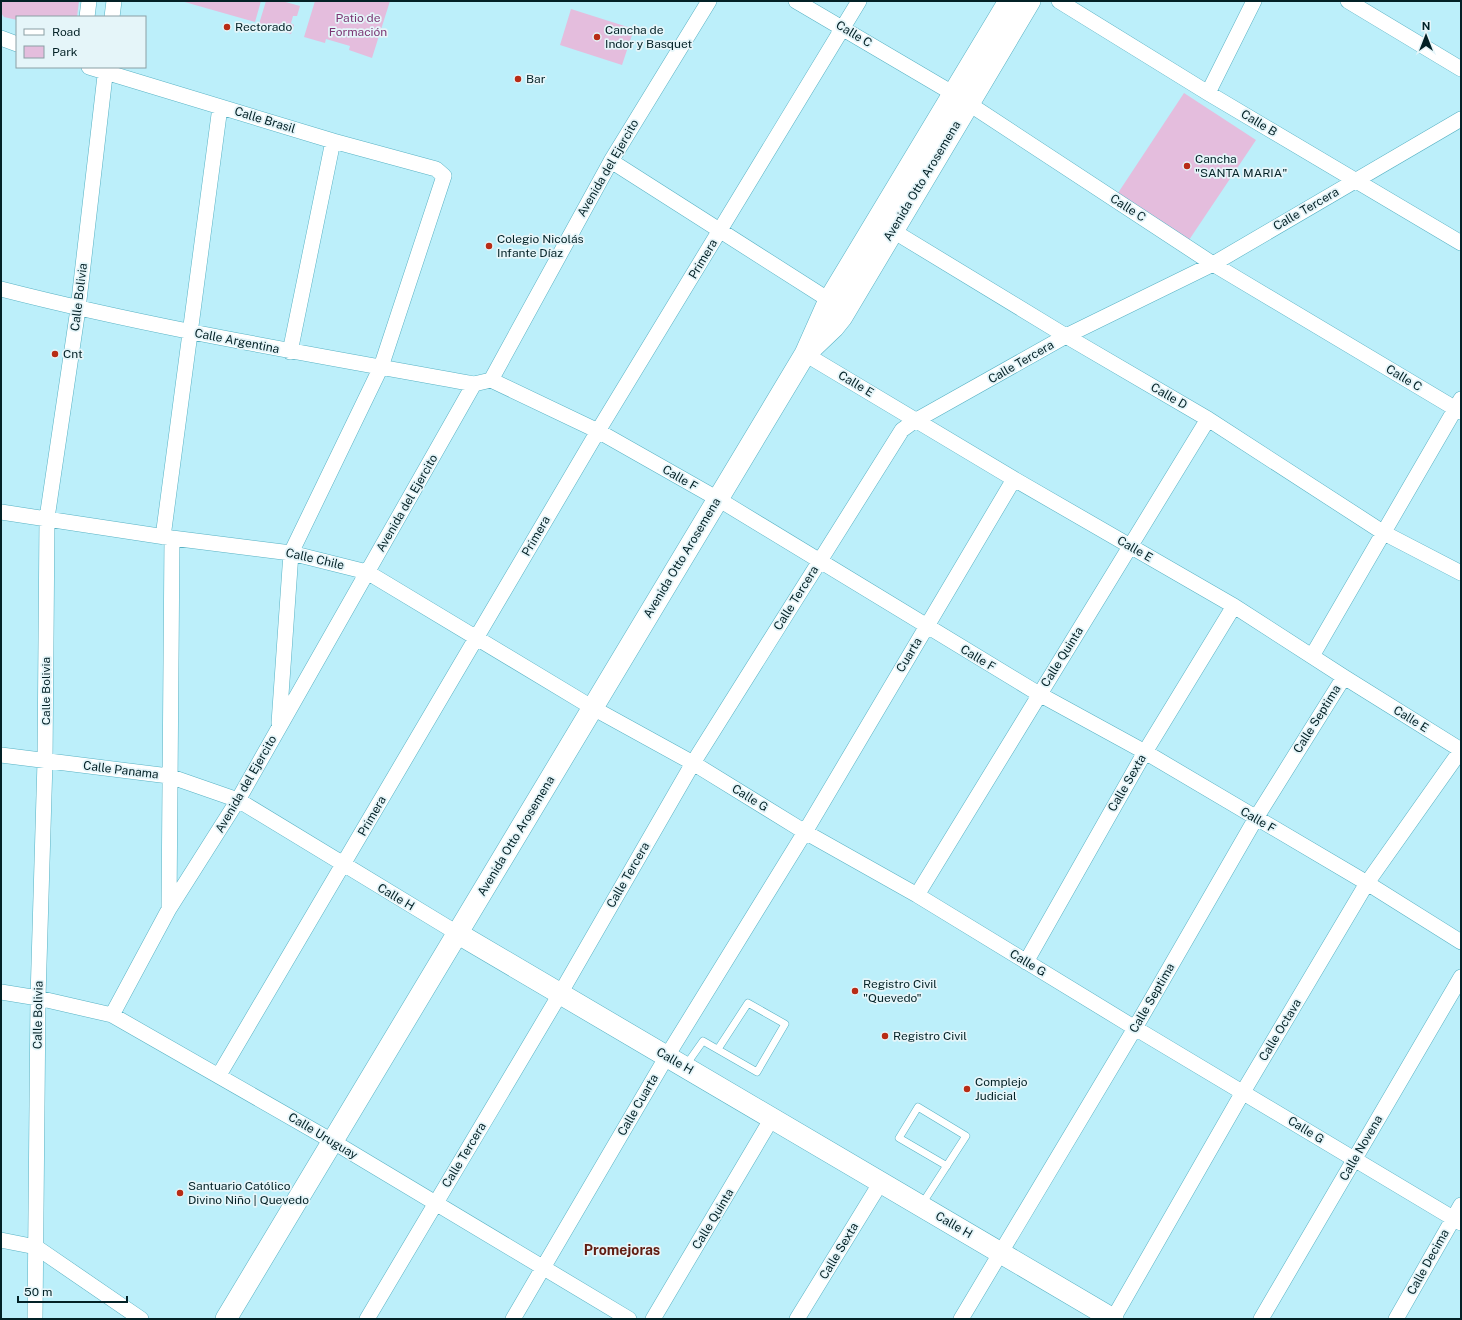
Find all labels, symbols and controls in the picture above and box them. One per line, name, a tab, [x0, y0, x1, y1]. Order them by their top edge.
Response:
park label: Patio de Formación	[329, 11, 387, 39]
legend	[16, 16, 146, 68]
north arrow	[1406, 16, 1446, 56]
street label: Calle C	[833, 18, 875, 50]
place label: Rectorado	[235, 20, 293, 34]
text: N	[1422, 20, 1430, 32]
marker: Rectorado	[222, 22, 232, 32]
place label: Cancha de Indor y Basquet	[605, 23, 692, 51]
text: Road	[52, 25, 80, 39]
marker: Cancha de Indor y Basquet	[592, 32, 602, 42]
text: Park	[52, 45, 78, 59]
place label: Bar	[526, 72, 546, 86]
marker: Bar	[513, 74, 523, 84]
street label: Calle Brasil	[233, 104, 298, 136]
street label: Calle B	[1239, 107, 1279, 139]
street label: Avenida del Ejercito	[574, 117, 642, 219]
street label: Avenida Otto Arosemena	[881, 118, 963, 244]
place label: Cancha "SANTA MARIA"	[1195, 152, 1287, 180]
marker: Cancha "SANTA MARIA"	[1182, 161, 1192, 171]
street label: Calle Tercera	[1271, 185, 1341, 233]
street label: Calle C	[1108, 191, 1148, 225]
place label: Colegio Nicolás Infante Díaz	[497, 232, 584, 260]
street label: Primera	[686, 237, 720, 281]
marker: Colegio Nicolás Infante Díaz	[484, 241, 494, 251]
street label: Calle Bolivia	[68, 262, 90, 332]
street label: Calle Argentina	[193, 326, 281, 356]
street label: Calle Tercera	[986, 338, 1056, 386]
place label: Cnt	[63, 347, 83, 361]
marker: Cnt	[50, 349, 60, 359]
street label: Calle C	[1383, 362, 1425, 394]
street label: Calle E	[836, 368, 876, 400]
street label: Calle D	[1148, 380, 1190, 412]
street label: Avenida del Ejercito	[373, 452, 441, 554]
street label: Calle F	[660, 462, 700, 494]
street label: Avenida Otto Arosemena	[641, 495, 723, 621]
street label: Primera	[519, 514, 553, 558]
street label: Calle E	[1115, 533, 1155, 565]
street label: Calle Chile	[284, 545, 346, 573]
street label: Calle Tercera	[771, 563, 821, 633]
street label: Calle Quinta	[1038, 624, 1086, 690]
street label: Cuarta	[893, 635, 925, 675]
street label: Calle F	[958, 642, 998, 674]
street label: Calle Bolivia	[39, 657, 53, 725]
street label: Calle Septima	[1290, 682, 1344, 756]
street label: Calle E	[1391, 703, 1431, 735]
street label: Avenida del Ejercito	[212, 733, 280, 835]
street label: Calle Sexta	[1105, 752, 1149, 814]
street label: Calle Panama	[82, 758, 160, 782]
street label: Avenida Otto Arosemena	[475, 773, 557, 899]
street label: Calle G	[729, 781, 771, 815]
street label: Primera	[355, 794, 389, 838]
street label: Calle F	[1238, 804, 1278, 836]
street label: Calle Tercera	[604, 840, 652, 910]
street label: Calle H	[375, 881, 417, 913]
street label: Calle G	[1007, 947, 1049, 979]
street label: Calle Septima	[1127, 961, 1177, 1035]
place label: Registro Civil "Quevedo"	[863, 977, 937, 1005]
street label: Calle Bolivia	[30, 981, 46, 1049]
marker: Registro Civil "Quevedo"	[850, 986, 860, 996]
street label: Calle Octava	[1256, 996, 1304, 1064]
place label: Registro Civil	[893, 1029, 967, 1043]
marker: Registro Civil	[880, 1031, 890, 1041]
street label: Calle H	[654, 1045, 696, 1077]
street label: Calle Cuarta	[615, 1072, 661, 1138]
place label: Complejo Judicial	[975, 1075, 1028, 1103]
marker: Complejo Judicial	[962, 1084, 972, 1094]
street label: Calle Uruguay	[286, 1110, 361, 1162]
street label: Calle G	[1285, 1113, 1327, 1147]
street label: Calle Novena	[1337, 1113, 1385, 1183]
street label: Calle Tercera	[439, 1120, 489, 1190]
place label: Santuario Católico Divino Niño | Quevedo	[188, 1179, 309, 1207]
street label: Calle Quinta	[689, 1186, 737, 1252]
marker: Santuario Católico Divino Niño | Quevedo	[175, 1188, 185, 1198]
street label: Calle H	[933, 1209, 975, 1241]
street label: Calle Sexta	[817, 1220, 861, 1282]
street label: Calle Decima	[1404, 1227, 1452, 1297]
district label: Promejoras	[584, 1242, 660, 1258]
scale bar	[18, 1278, 127, 1304]
text: 50 m	[24, 1285, 52, 1299]

